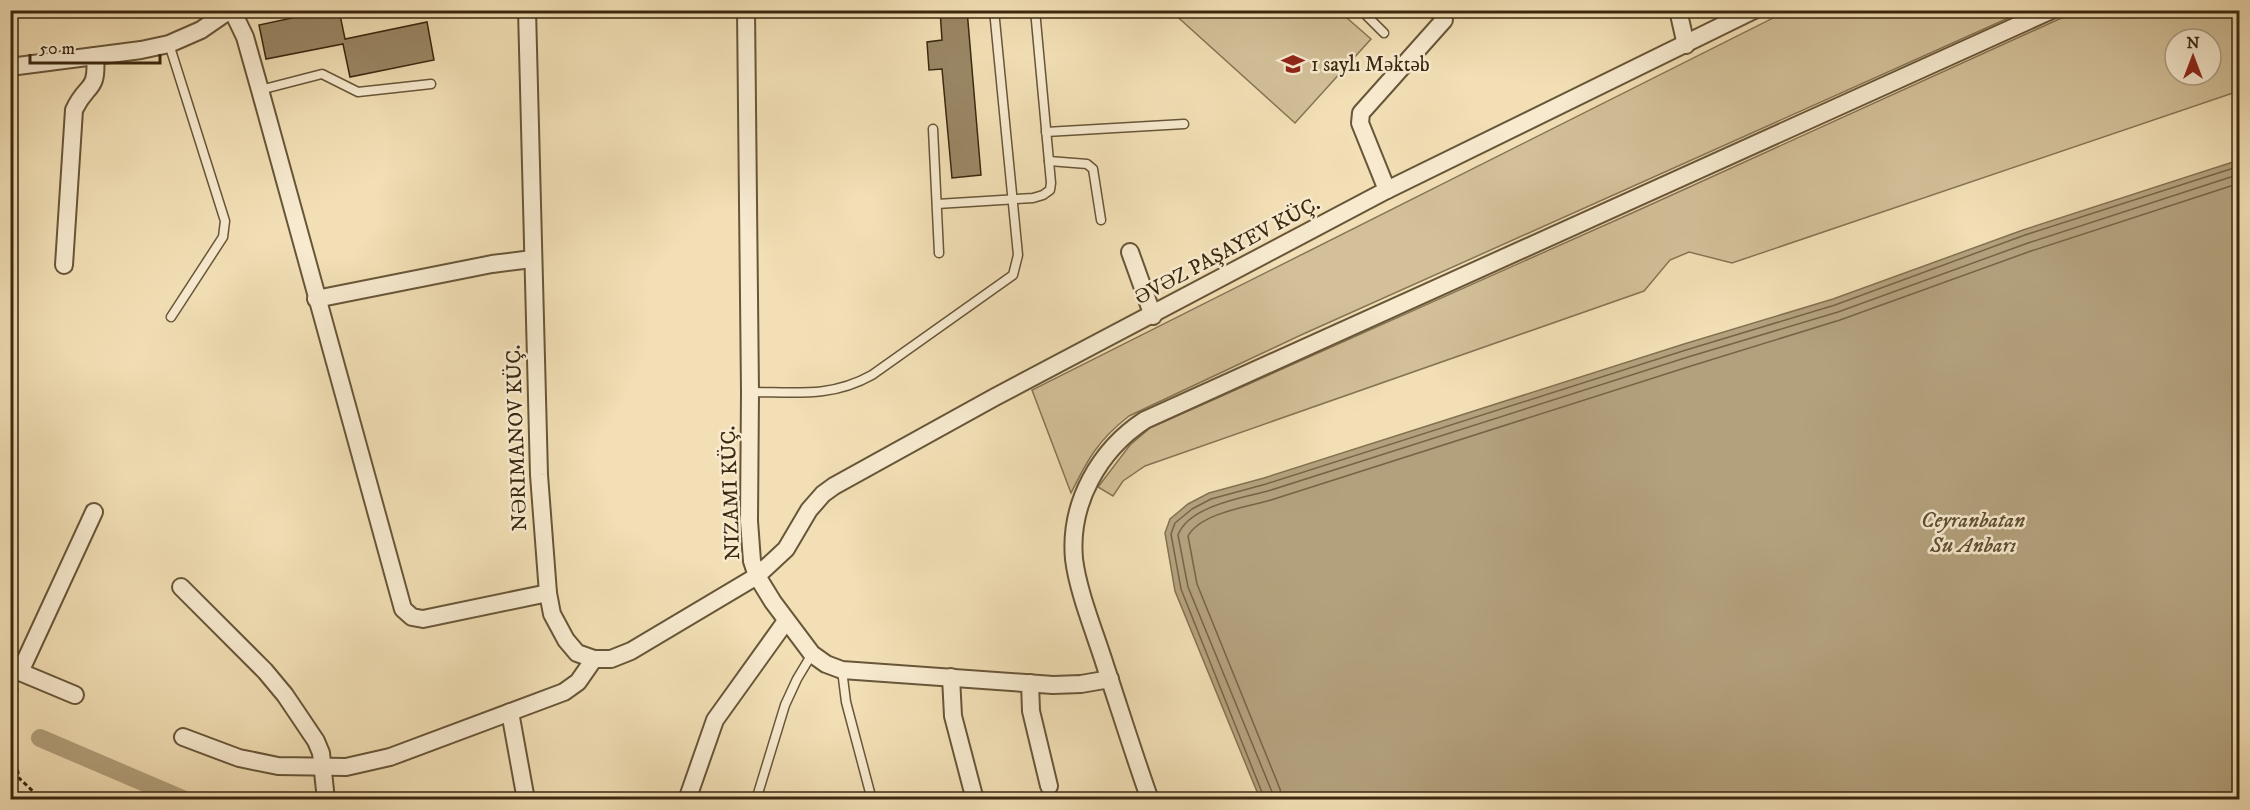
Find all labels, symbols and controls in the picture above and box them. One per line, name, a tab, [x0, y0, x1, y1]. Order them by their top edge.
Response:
scale bar	[30, 27, 160, 65]
north arrow	[2163, 27, 2223, 87]
text: N	[2186, 33, 2200, 53]
text: 50 m	[39, 38, 75, 60]
school or university icon: 1 saylı Məktəb	[1280, 51, 1306, 77]
place label: 1 saylı Məktəb	[1311, 52, 1430, 78]
street label: ƏVƏZ PAŞAYEV KÜÇ.	[1130, 190, 1325, 311]
street label: NƏRIMANOV KÜÇ.	[500, 344, 533, 532]
street label: NIZAMI KÜÇ.	[715, 425, 746, 561]
water label: Ceyranbatan Su Anbarı	[1921, 507, 2025, 559]

